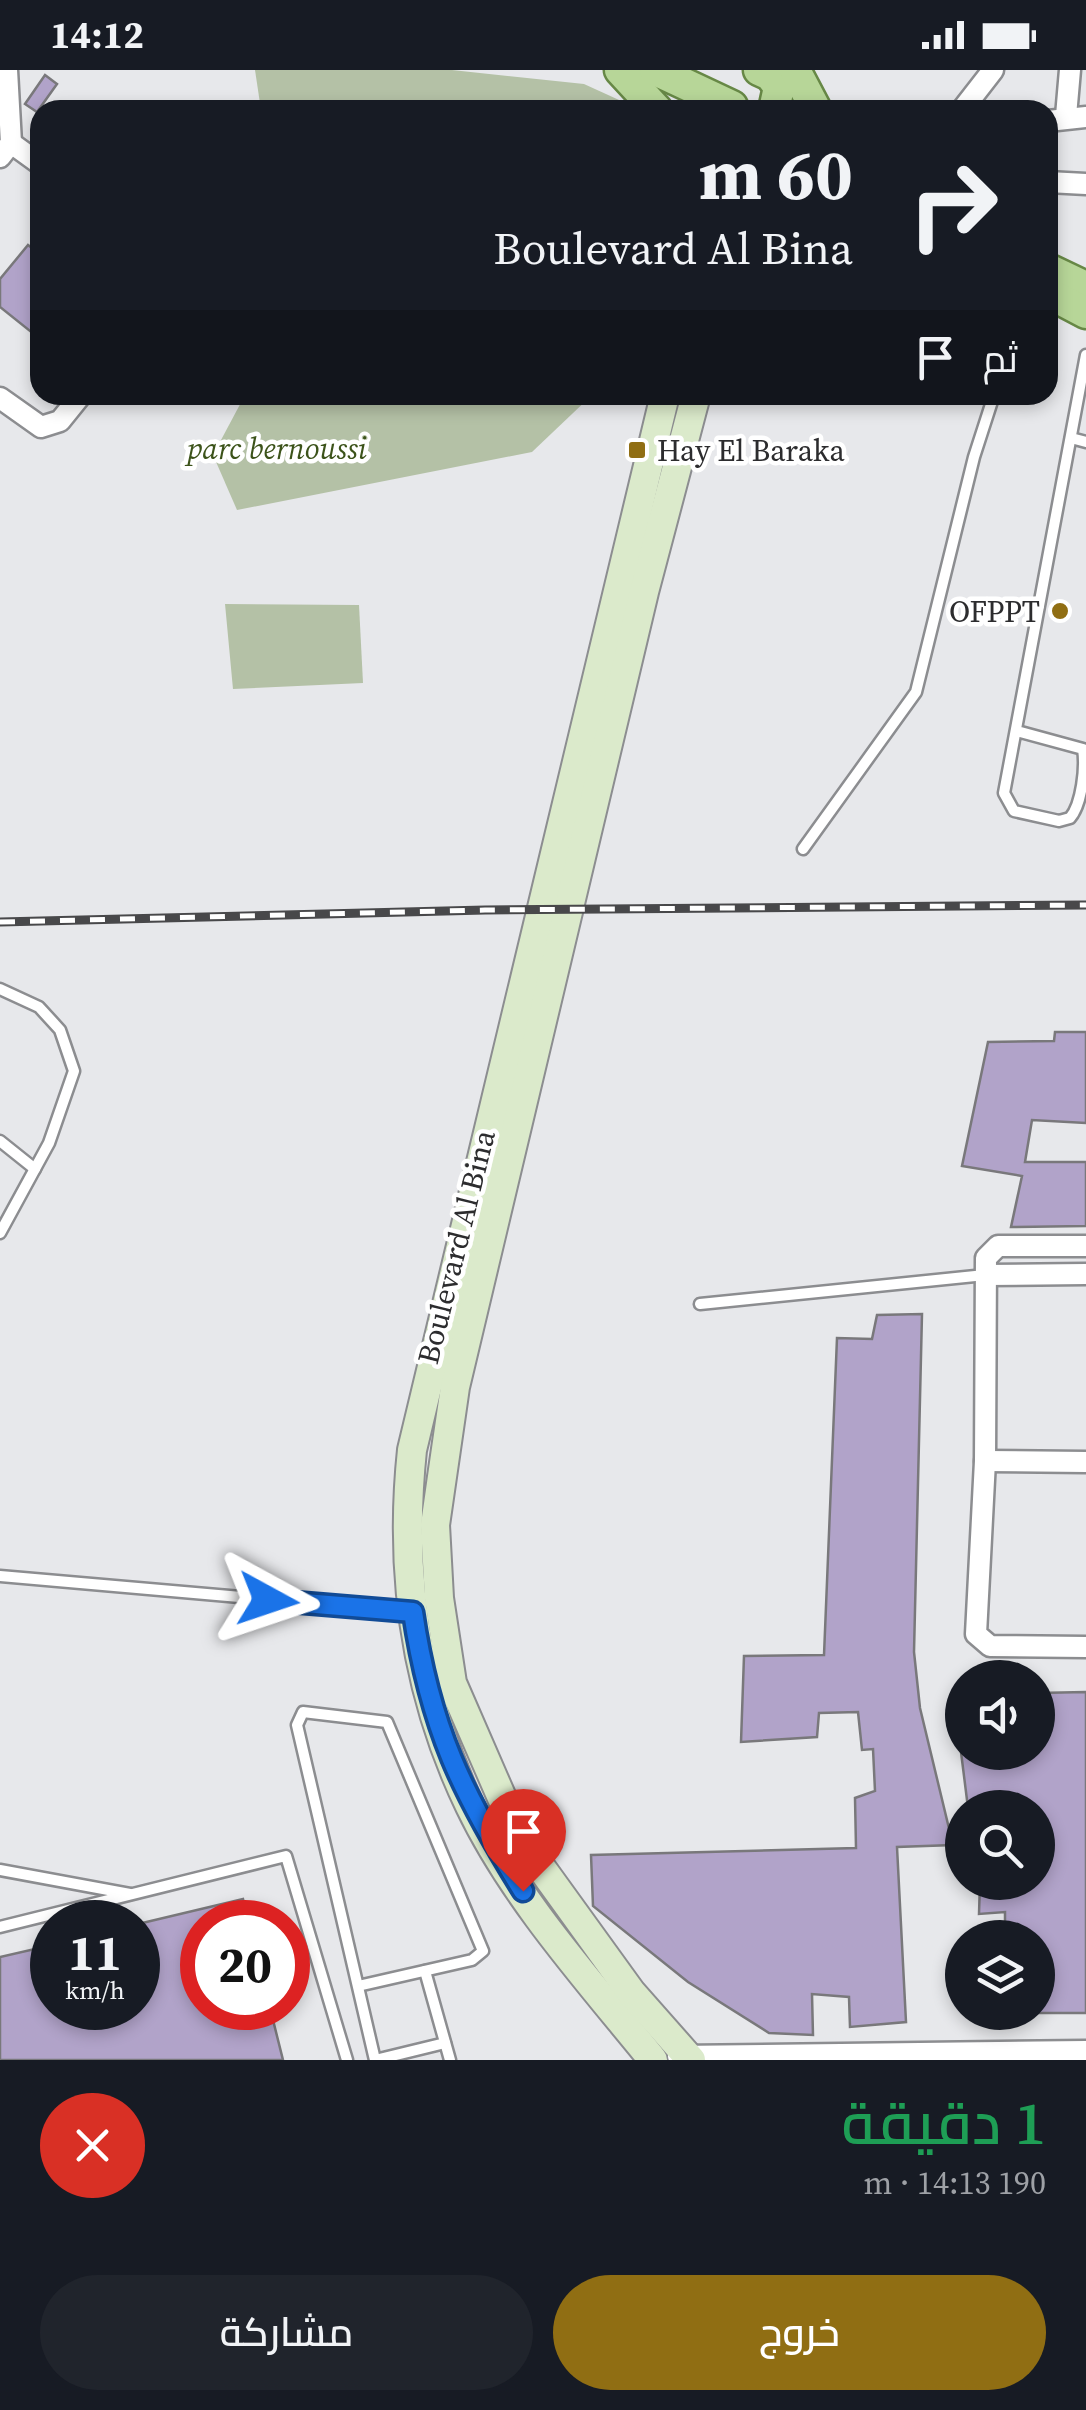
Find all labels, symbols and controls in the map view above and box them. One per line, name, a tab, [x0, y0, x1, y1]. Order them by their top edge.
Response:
text: 14:12	[50, 9, 144, 61]
text: 60 m	[699, 126, 853, 222]
icon: right	[888, 140, 1018, 270]
text: Boulevard Al Bina	[493, 217, 853, 279]
icon: arrive	[908, 330, 963, 385]
text: ثم	[983, 333, 1018, 385]
park label: parc bernoussi	[184, 428, 367, 469]
place label: Hay El Baraka	[657, 430, 845, 471]
marker: Hay El Baraka	[626, 439, 648, 461]
place label: OFPPT	[949, 591, 1040, 632]
marker: OFPPT	[1049, 600, 1071, 622]
street label: Boulevard Al Bina	[407, 1125, 505, 1368]
position arrow	[216, 1548, 320, 1652]
map controls	[945, 1660, 1055, 2030]
button: sound	[945, 1660, 1055, 1770]
pin	[481, 1789, 566, 1892]
button: search	[945, 1790, 1055, 1900]
icon: arrive	[496, 1804, 551, 1859]
speed limit sign: 20	[180, 1900, 310, 2030]
text: 11	[68, 1918, 122, 1987]
button: layers	[945, 1920, 1055, 2030]
text: km/h	[65, 1973, 125, 2007]
text: 1 دقيقة	[842, 2082, 1046, 2164]
button: close	[40, 2093, 145, 2198]
text: 190 m · 14:13	[864, 2161, 1046, 2205]
button: مشاركة	[40, 2275, 533, 2390]
button: خروج	[553, 2275, 1046, 2390]

